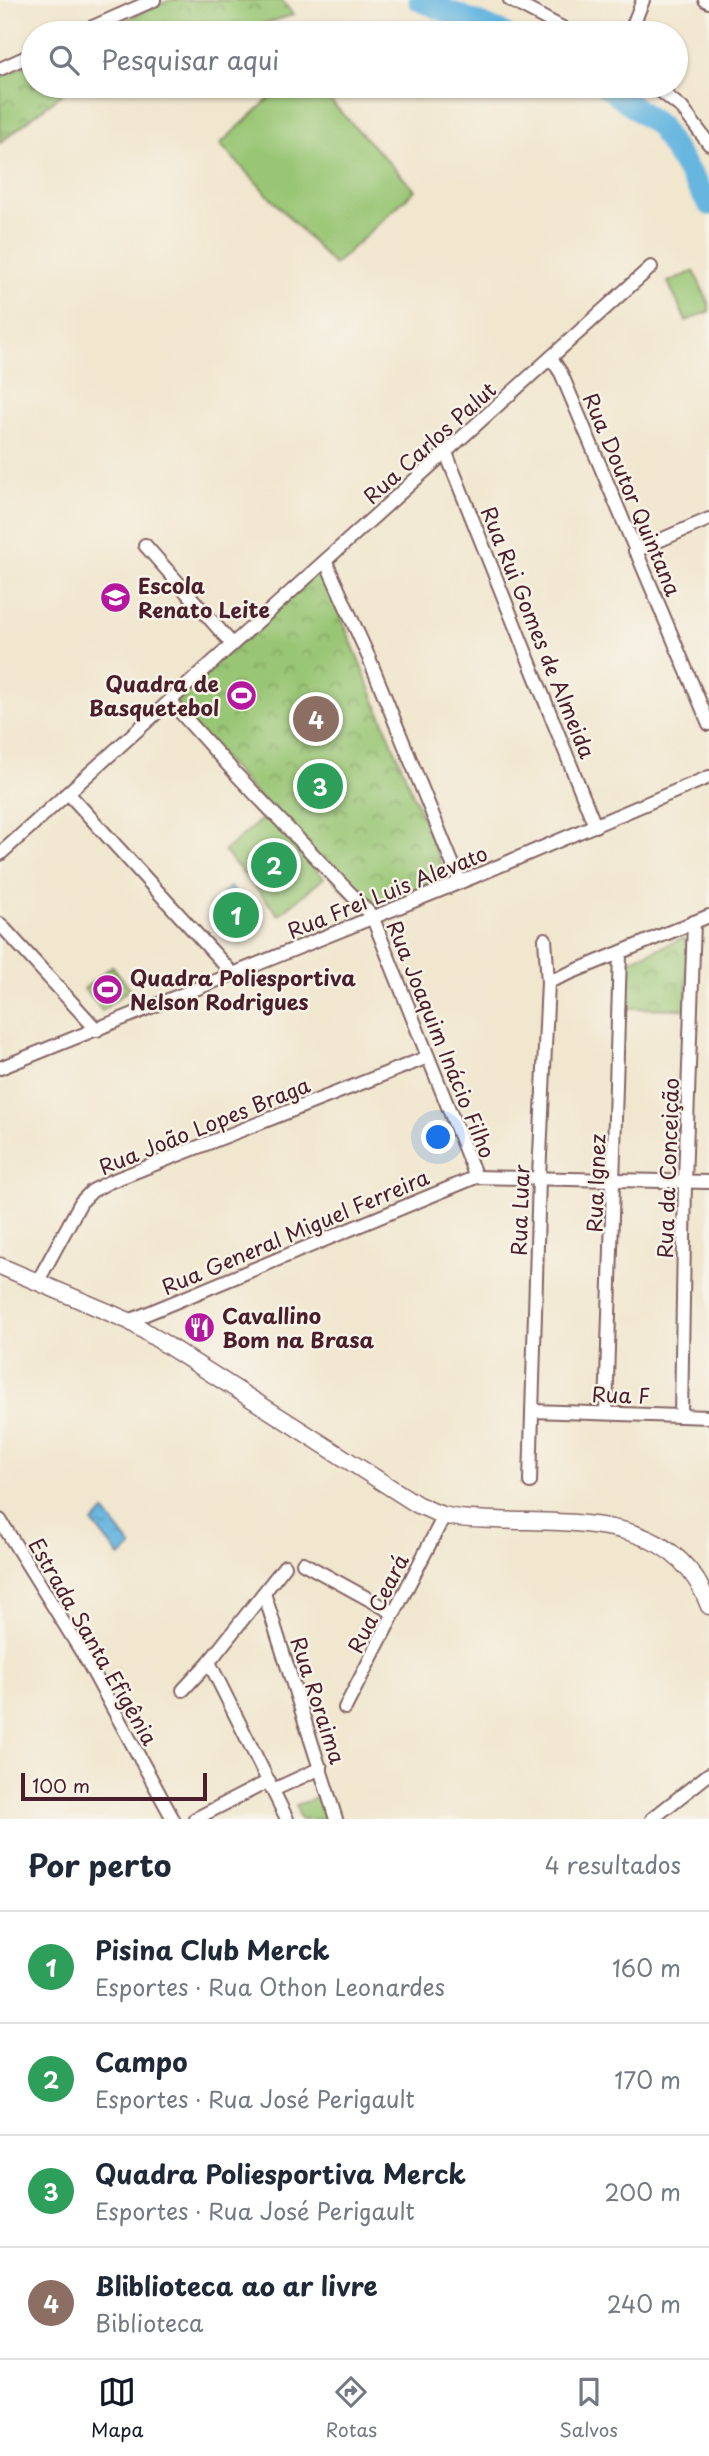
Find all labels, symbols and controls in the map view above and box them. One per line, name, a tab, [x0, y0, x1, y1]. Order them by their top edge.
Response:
search box	[21, 21, 688, 98]
text: Pesquisar aqui	[101, 40, 279, 79]
icon: search	[45, 41, 83, 79]
street label: Rua Carlos Palut	[355, 373, 503, 511]
street label: Rua Doutor Quintana	[576, 387, 691, 601]
street label: Rua Rui Gomes de Almeida	[474, 501, 605, 764]
place label: Escola Renato Leite	[138, 569, 270, 625]
school or university icon: Escola Renato Leite	[98, 580, 132, 614]
place label: Quadra de Basquetebol	[89, 667, 219, 723]
sports icon: Quadra de Basquetebol	[225, 678, 259, 712]
pin: 4	[293, 693, 339, 745]
pin: 3	[297, 760, 343, 812]
street label: Rua Frei Luis Alevato	[282, 836, 492, 946]
pin: 2	[251, 839, 297, 891]
pin: 1	[213, 889, 259, 941]
street label: Rua Joaquim Inácio Filho	[380, 915, 504, 1163]
place label: Quadra Poliesportiva Nelson Rodrigues	[130, 961, 356, 1017]
sports icon: Quadra Poliesportiva Nelson Rodrigues	[90, 972, 124, 1006]
street label: Rua João Lopes Braga	[94, 1068, 315, 1182]
street label: Rua da Conceição	[648, 1077, 686, 1259]
your location	[421, 1120, 455, 1154]
street label: Rua Ignez	[577, 1133, 613, 1233]
street label: Rua General Miguel Ferreira	[156, 1160, 434, 1302]
street label: Rua Luar	[501, 1163, 537, 1256]
place label: Cavallino Bom na Brasa	[222, 1299, 374, 1355]
restaurant icon: Cavallino Bom na Brasa	[182, 1310, 216, 1344]
street label: Rua F	[591, 1377, 651, 1411]
street label: Estrada Santa Efigênia	[21, 1531, 167, 1751]
street label: Rua Ceará	[338, 1547, 416, 1658]
street label: Rua Roraima	[283, 1632, 355, 1768]
scale bar	[21, 1770, 206, 1802]
text: 100 m	[32, 1771, 90, 1799]
text: Por perto	[28, 1842, 171, 1887]
text: 4 resultados	[545, 1847, 681, 1882]
text: Pisina Club Merck	[95, 1930, 330, 1969]
text: 1	[46, 1950, 57, 1985]
text: 160 m	[612, 1950, 681, 1985]
text: Esportes · Rua Othon Leonardes	[95, 1969, 445, 2004]
text: Campo	[95, 2042, 188, 2081]
text: 2	[43, 2062, 59, 2097]
text: 170 m	[614, 2062, 681, 2097]
text: Esportes · Rua José Perigault	[95, 2081, 415, 2116]
text: Quadra Poliesportiva Merck	[95, 2154, 466, 2193]
text: 3	[43, 2174, 59, 2209]
text: 200 m	[604, 2174, 681, 2209]
text: Esportes · Rua José Perigault	[95, 2193, 415, 2228]
text: Bliblioteca ao ar livre	[95, 2266, 378, 2305]
text: 4	[43, 2286, 59, 2321]
text: 240 m	[607, 2286, 681, 2321]
text: Biblioteca	[95, 2305, 203, 2340]
tab: Mapa	[91, 2373, 143, 2443]
tab: Rotas	[326, 2373, 377, 2443]
tab: Salvos	[559, 2373, 618, 2443]

